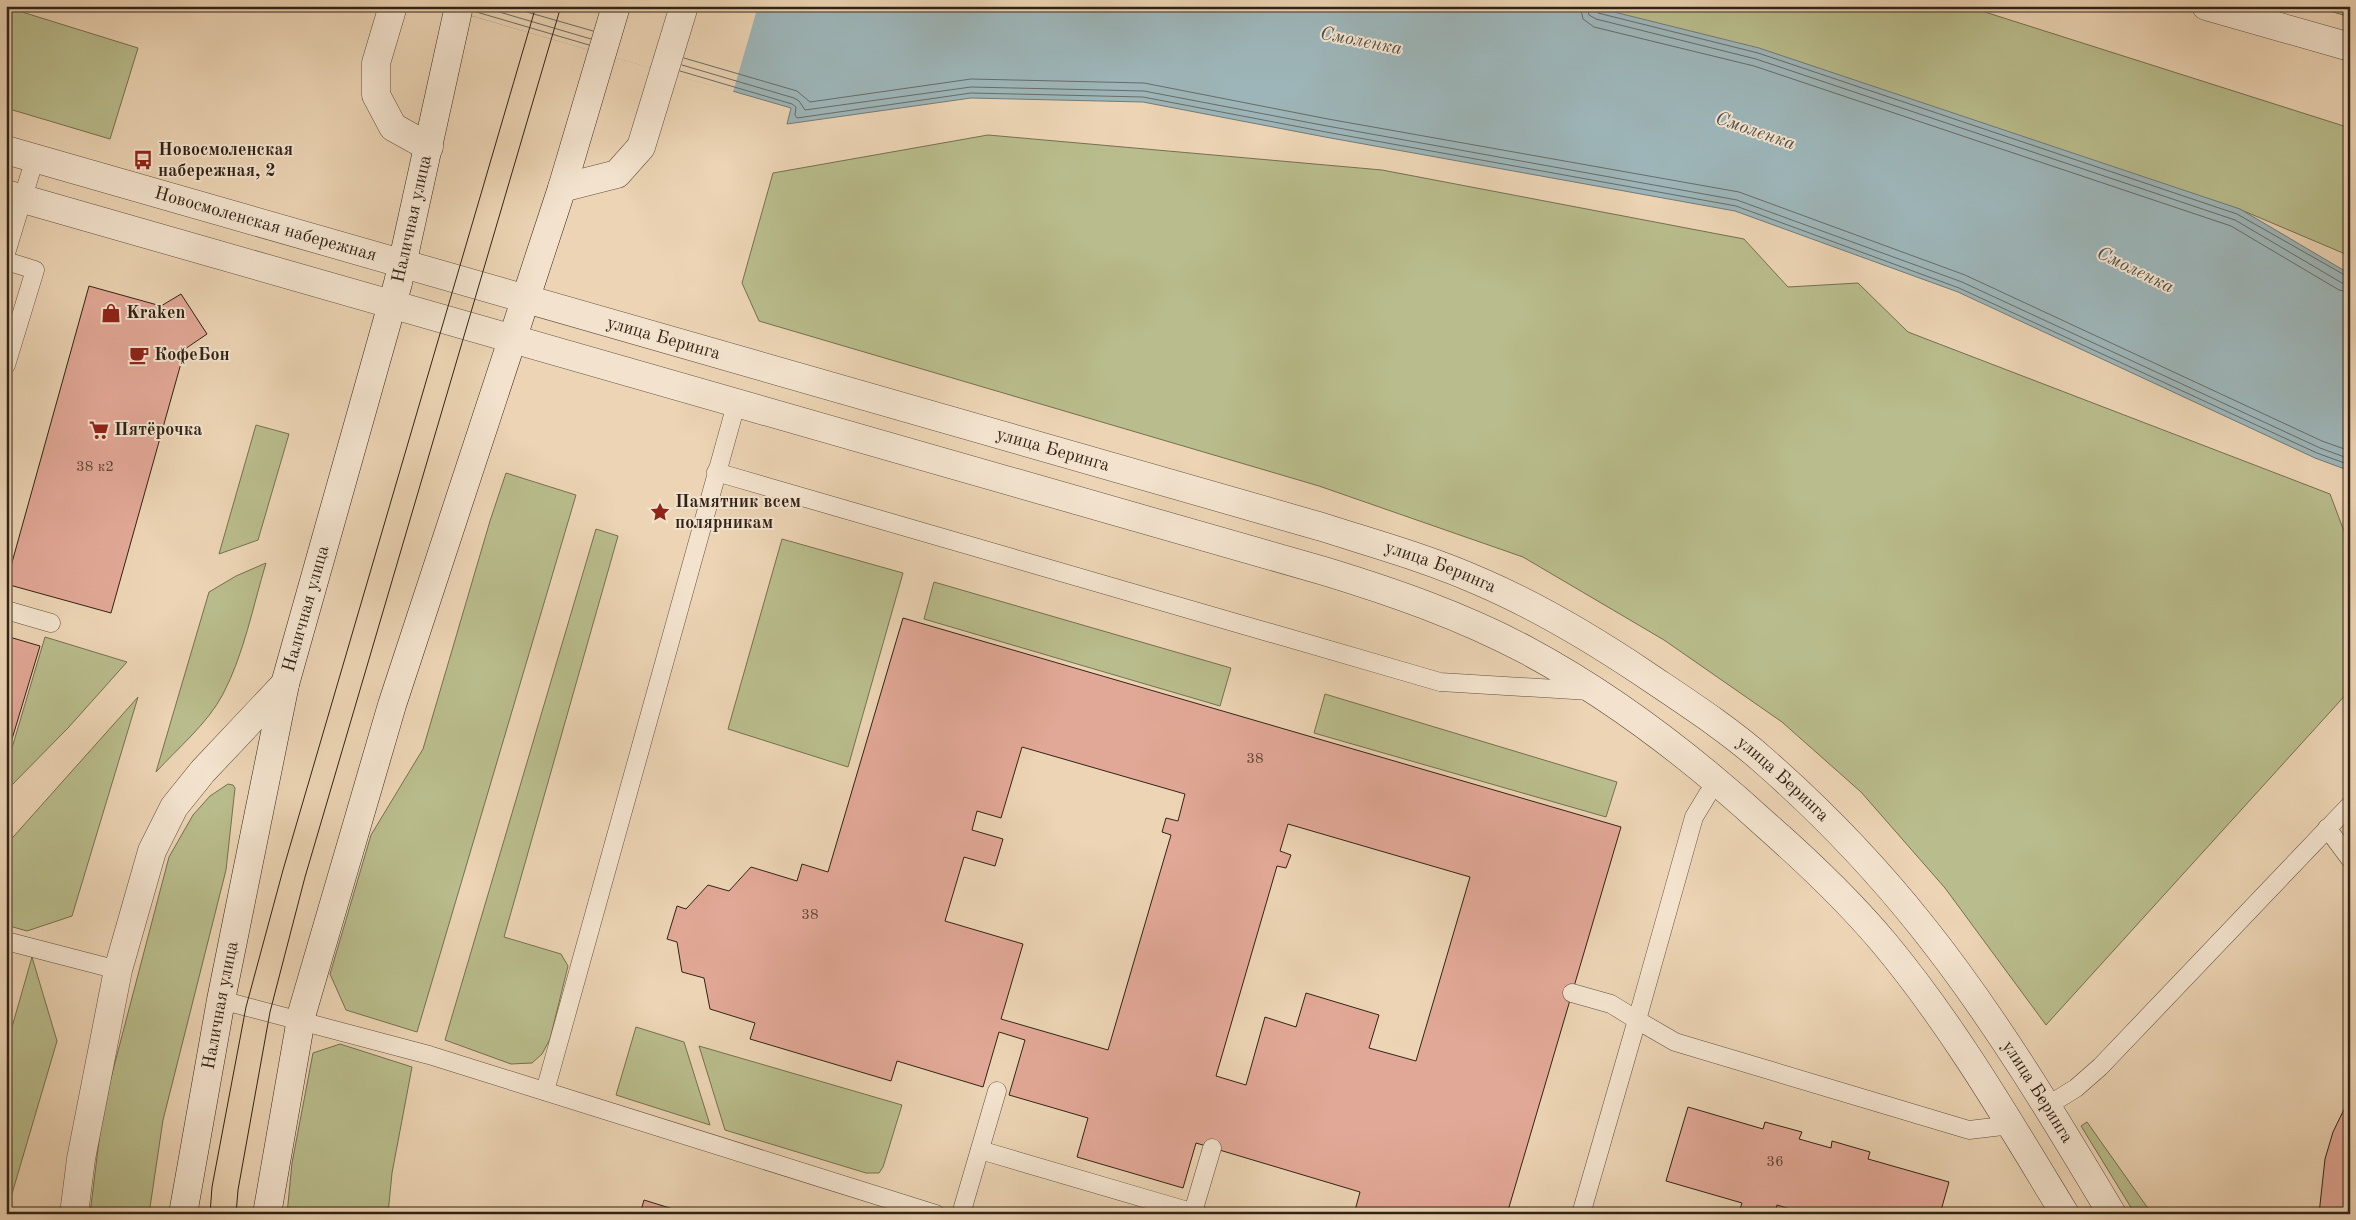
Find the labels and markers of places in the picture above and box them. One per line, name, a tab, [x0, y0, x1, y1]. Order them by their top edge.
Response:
place label: Новосмоленская набережная, 2	[158, 141, 293, 180]
bus stop icon: Новосмоленская набережная, 2	[132, 149, 154, 171]
shop icon: Kraken	[100, 302, 122, 324]
place label: Kraken	[126, 304, 185, 322]
cafe icon: КофеБон	[128, 344, 150, 366]
place label: КофеБон	[154, 346, 230, 365]
supermarket icon: Пятёрочка	[88, 419, 110, 441]
place label: Пятёрочка	[114, 421, 202, 439]
place label: Памятник всем полярникам	[675, 493, 801, 532]
place icon: Памятник всем полярникам	[649, 501, 671, 523]

